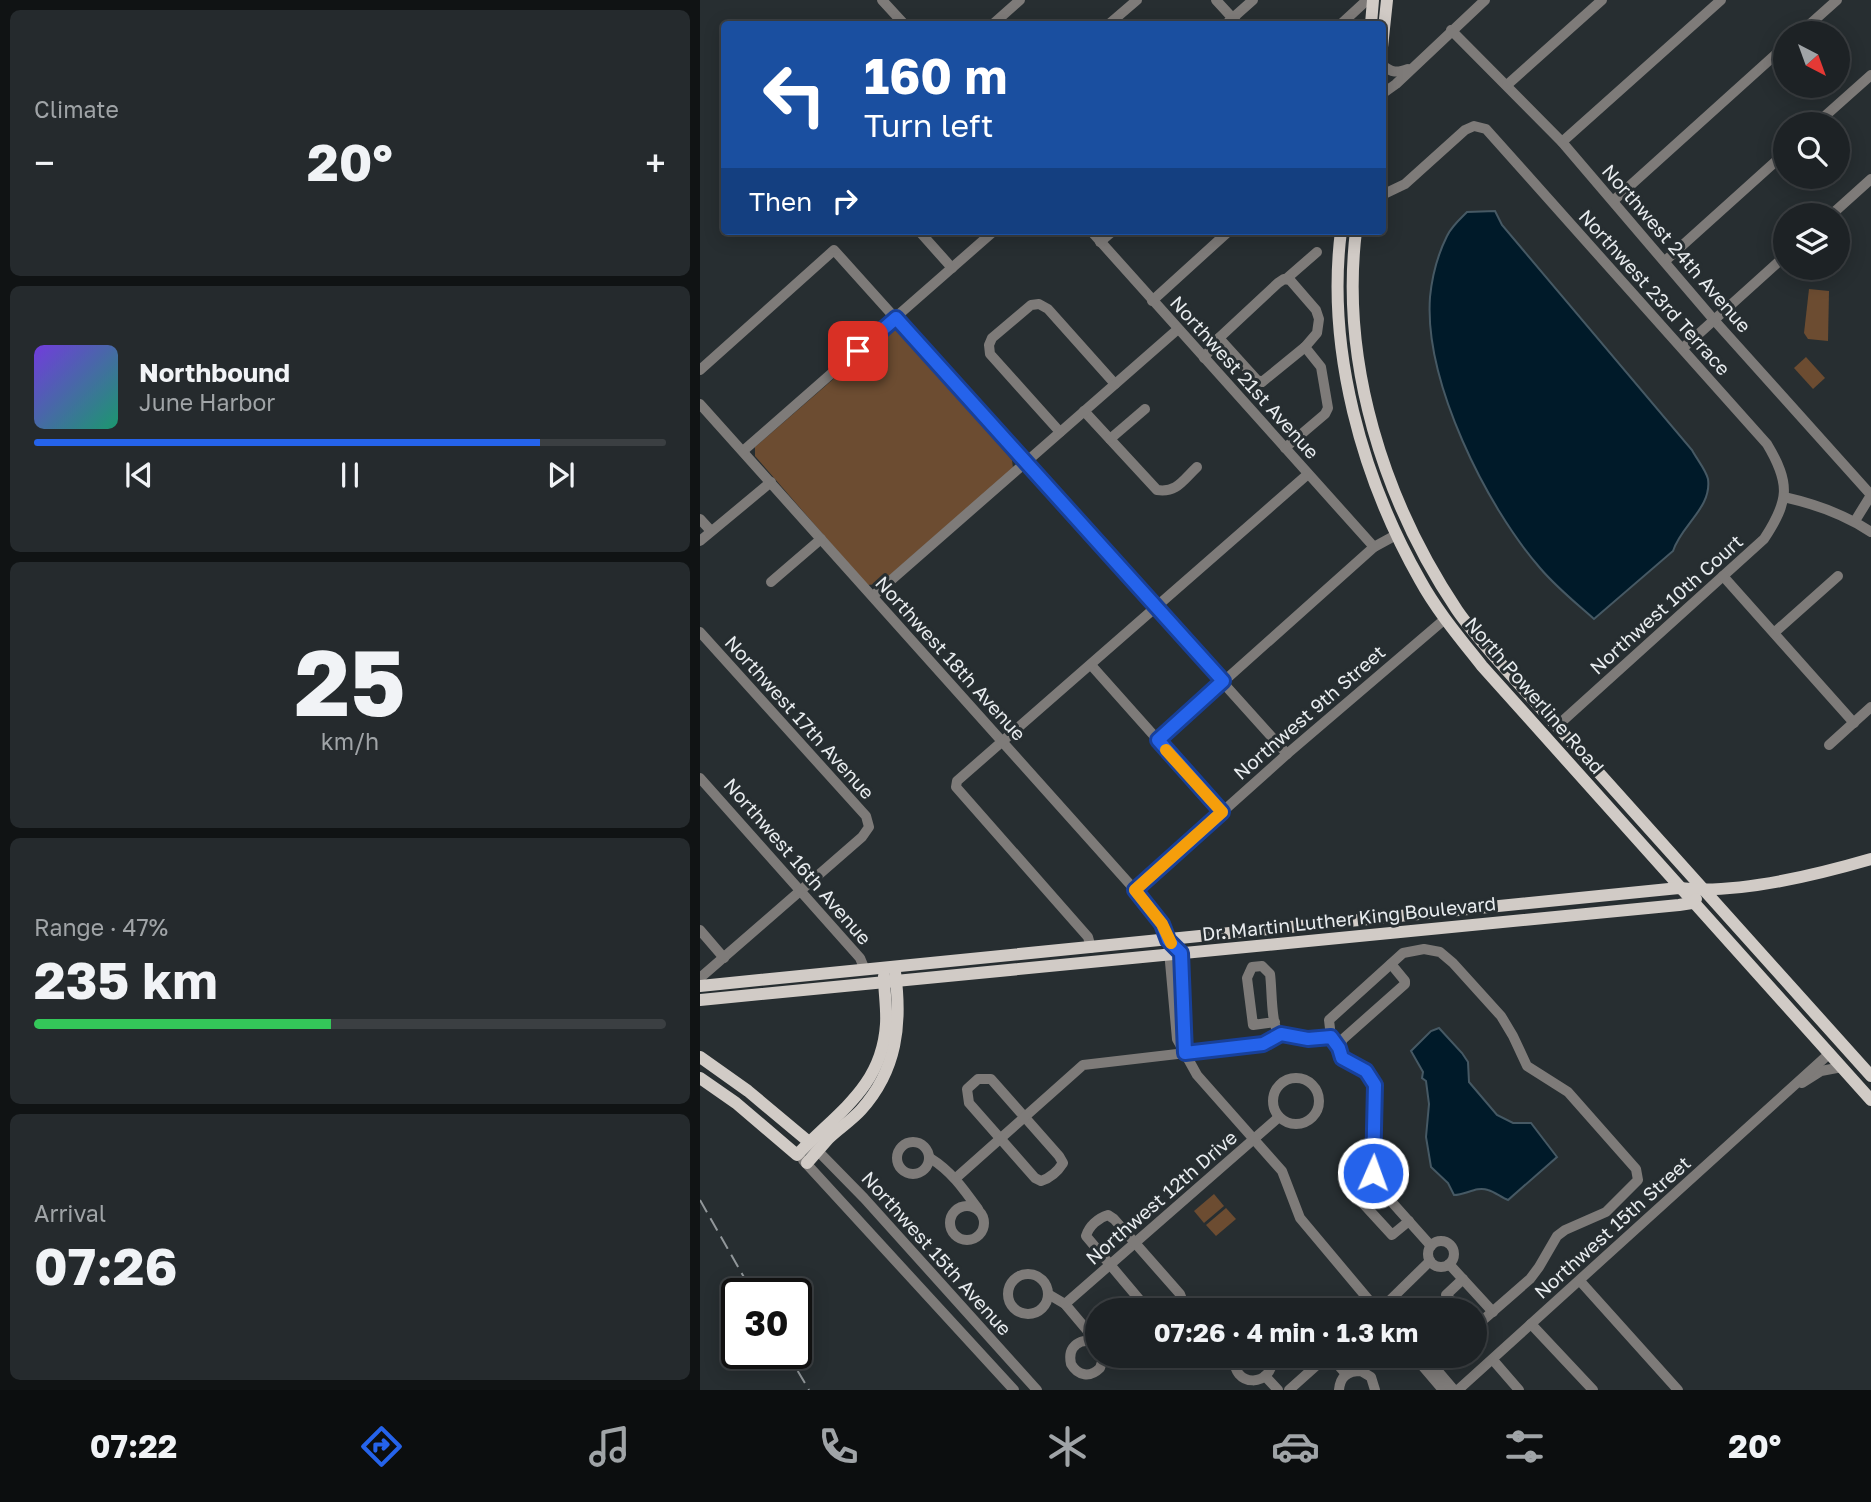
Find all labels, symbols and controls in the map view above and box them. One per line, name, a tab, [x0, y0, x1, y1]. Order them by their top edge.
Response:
north arrow	[1773, 21, 1850, 98]
map controls	[1773, 21, 1850, 280]
text: 160 m	[864, 46, 1007, 105]
icon: left	[749, 49, 840, 140]
text: Climate	[34, 95, 119, 123]
text: Turn left	[864, 106, 993, 144]
button: search	[1773, 112, 1850, 189]
text: 20°	[307, 130, 393, 192]
text: −	[34, 140, 55, 185]
text: +	[645, 140, 666, 185]
street label: Northwest 24th Avenue	[1598, 159, 1756, 337]
icon: right	[826, 182, 864, 220]
text: Then	[749, 186, 812, 217]
button: layers	[1773, 203, 1850, 280]
street label: Northwest 23rd Terrace	[1575, 204, 1735, 380]
street label: Northwest 21st Avenue	[1166, 291, 1324, 463]
pin	[828, 321, 888, 381]
icon: arrive	[839, 332, 877, 370]
text: Northbound	[139, 357, 290, 388]
text: June Harbor	[139, 388, 275, 416]
icon: previous	[120, 456, 158, 494]
icon: pause	[331, 456, 369, 494]
icon: next	[542, 456, 580, 494]
street label: Northwest 10th Court	[1585, 529, 1747, 679]
street label: Northwest 18th Avenue	[871, 571, 1031, 745]
street label: North Powerline Road	[1461, 612, 1609, 778]
text: 25	[294, 627, 406, 736]
street label: Northwest 17th Avenue	[721, 631, 879, 803]
street label: Northwest 9th Street	[1229, 640, 1389, 784]
text: km/h	[321, 727, 379, 755]
street label: Northwest 16th Avenue	[719, 773, 877, 949]
street label: Dr. Martin Luther King Boulevard	[1201, 891, 1497, 945]
text: Range · 47%	[34, 913, 168, 941]
text: 235 km	[34, 948, 218, 1010]
street label: Northwest 12th Drive	[1081, 1125, 1241, 1269]
position arrow	[1336, 1136, 1410, 1210]
street label: Northwest 15th Street	[1529, 1151, 1695, 1303]
street label: Northwest 15th Avenue	[857, 1166, 1017, 1340]
text: Arrival	[34, 1199, 106, 1227]
text: 07:26	[34, 1234, 178, 1296]
speed limit sign: 30	[721, 1278, 812, 1369]
text: 07:26 · 4 min · 1.3 km	[1154, 1317, 1418, 1348]
icon: directions	[357, 1422, 406, 1471]
icon: music	[585, 1422, 634, 1471]
icon: phone	[814, 1422, 863, 1471]
icon: climate	[1043, 1422, 1092, 1471]
icon: car	[1271, 1422, 1320, 1471]
icon: filters	[1500, 1422, 1549, 1471]
text: 07:22	[90, 1427, 177, 1465]
text: 20°	[1728, 1427, 1781, 1465]

